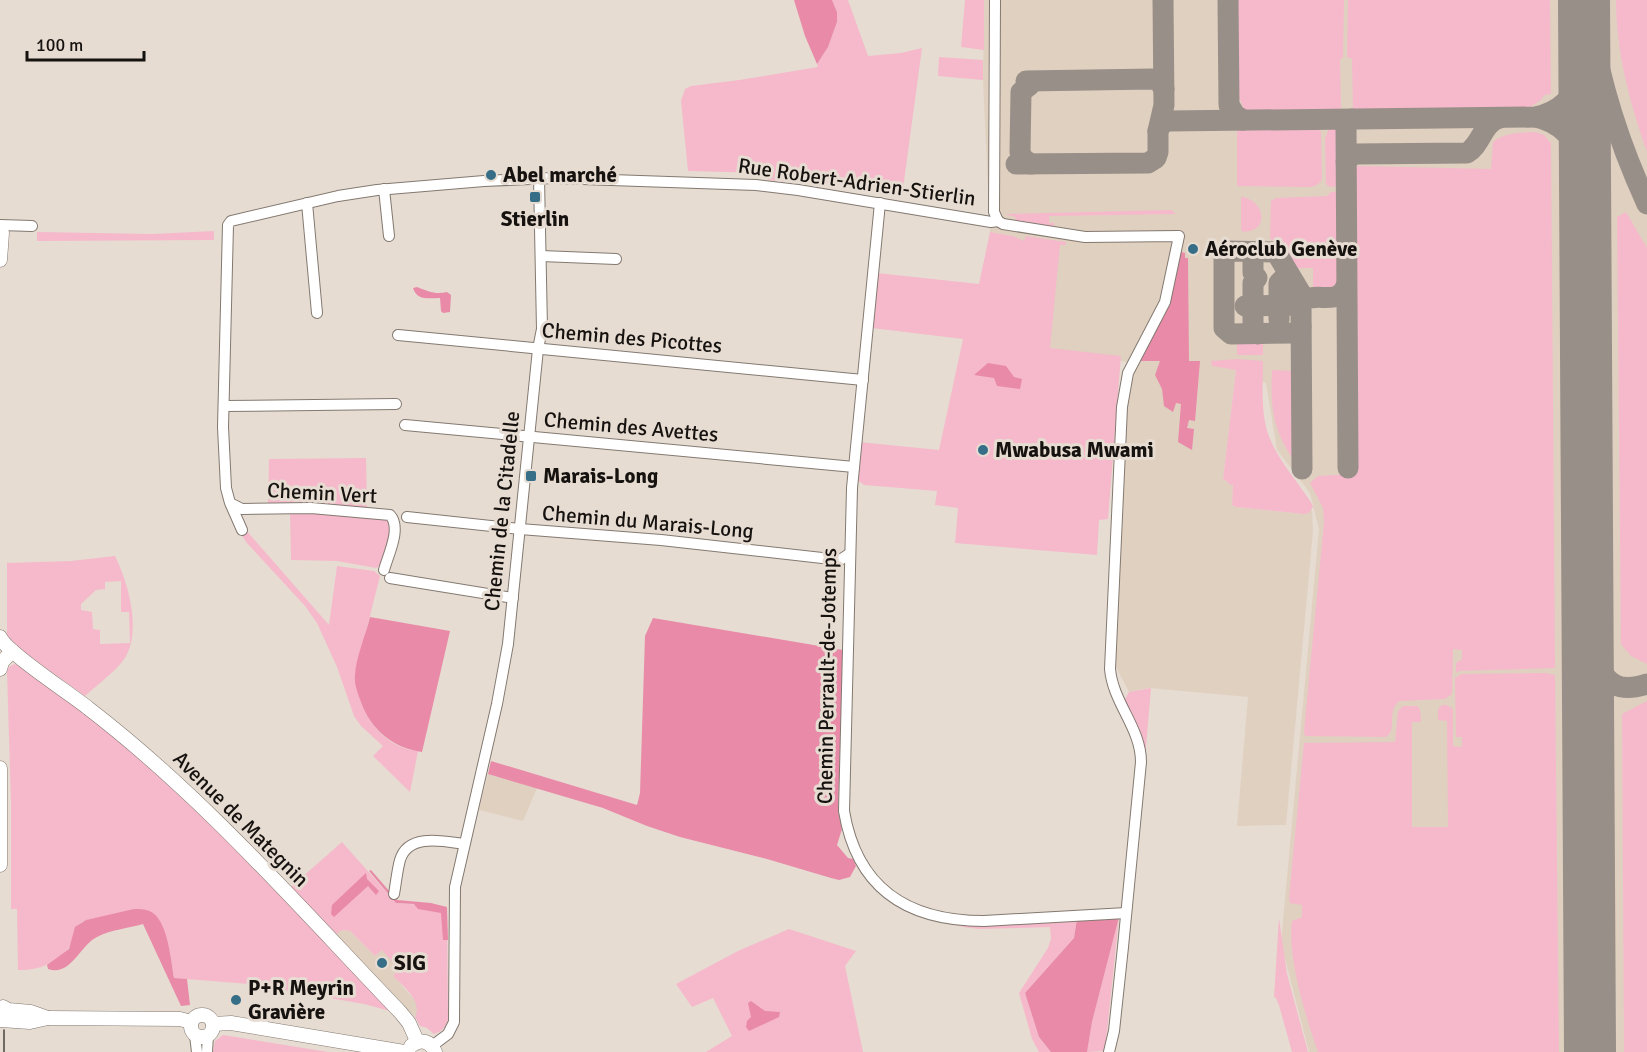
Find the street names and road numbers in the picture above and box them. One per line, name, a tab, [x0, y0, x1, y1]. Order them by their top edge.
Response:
street label: Rue Robert-Adrien-Stierlin	[737, 152, 977, 212]
street label: Chemin des Picottes	[541, 317, 723, 359]
street label: Chemin des Avettes	[543, 406, 719, 448]
street label: Chemin de la Citadelle	[479, 410, 525, 612]
street label: Chemin Vert	[266, 477, 378, 509]
street label: Chemin du Marais-Long	[541, 500, 755, 544]
street label: Chemin Perrault-de-Jotemps	[812, 548, 842, 804]
street label: Avenue de Mategnin	[168, 746, 314, 892]

